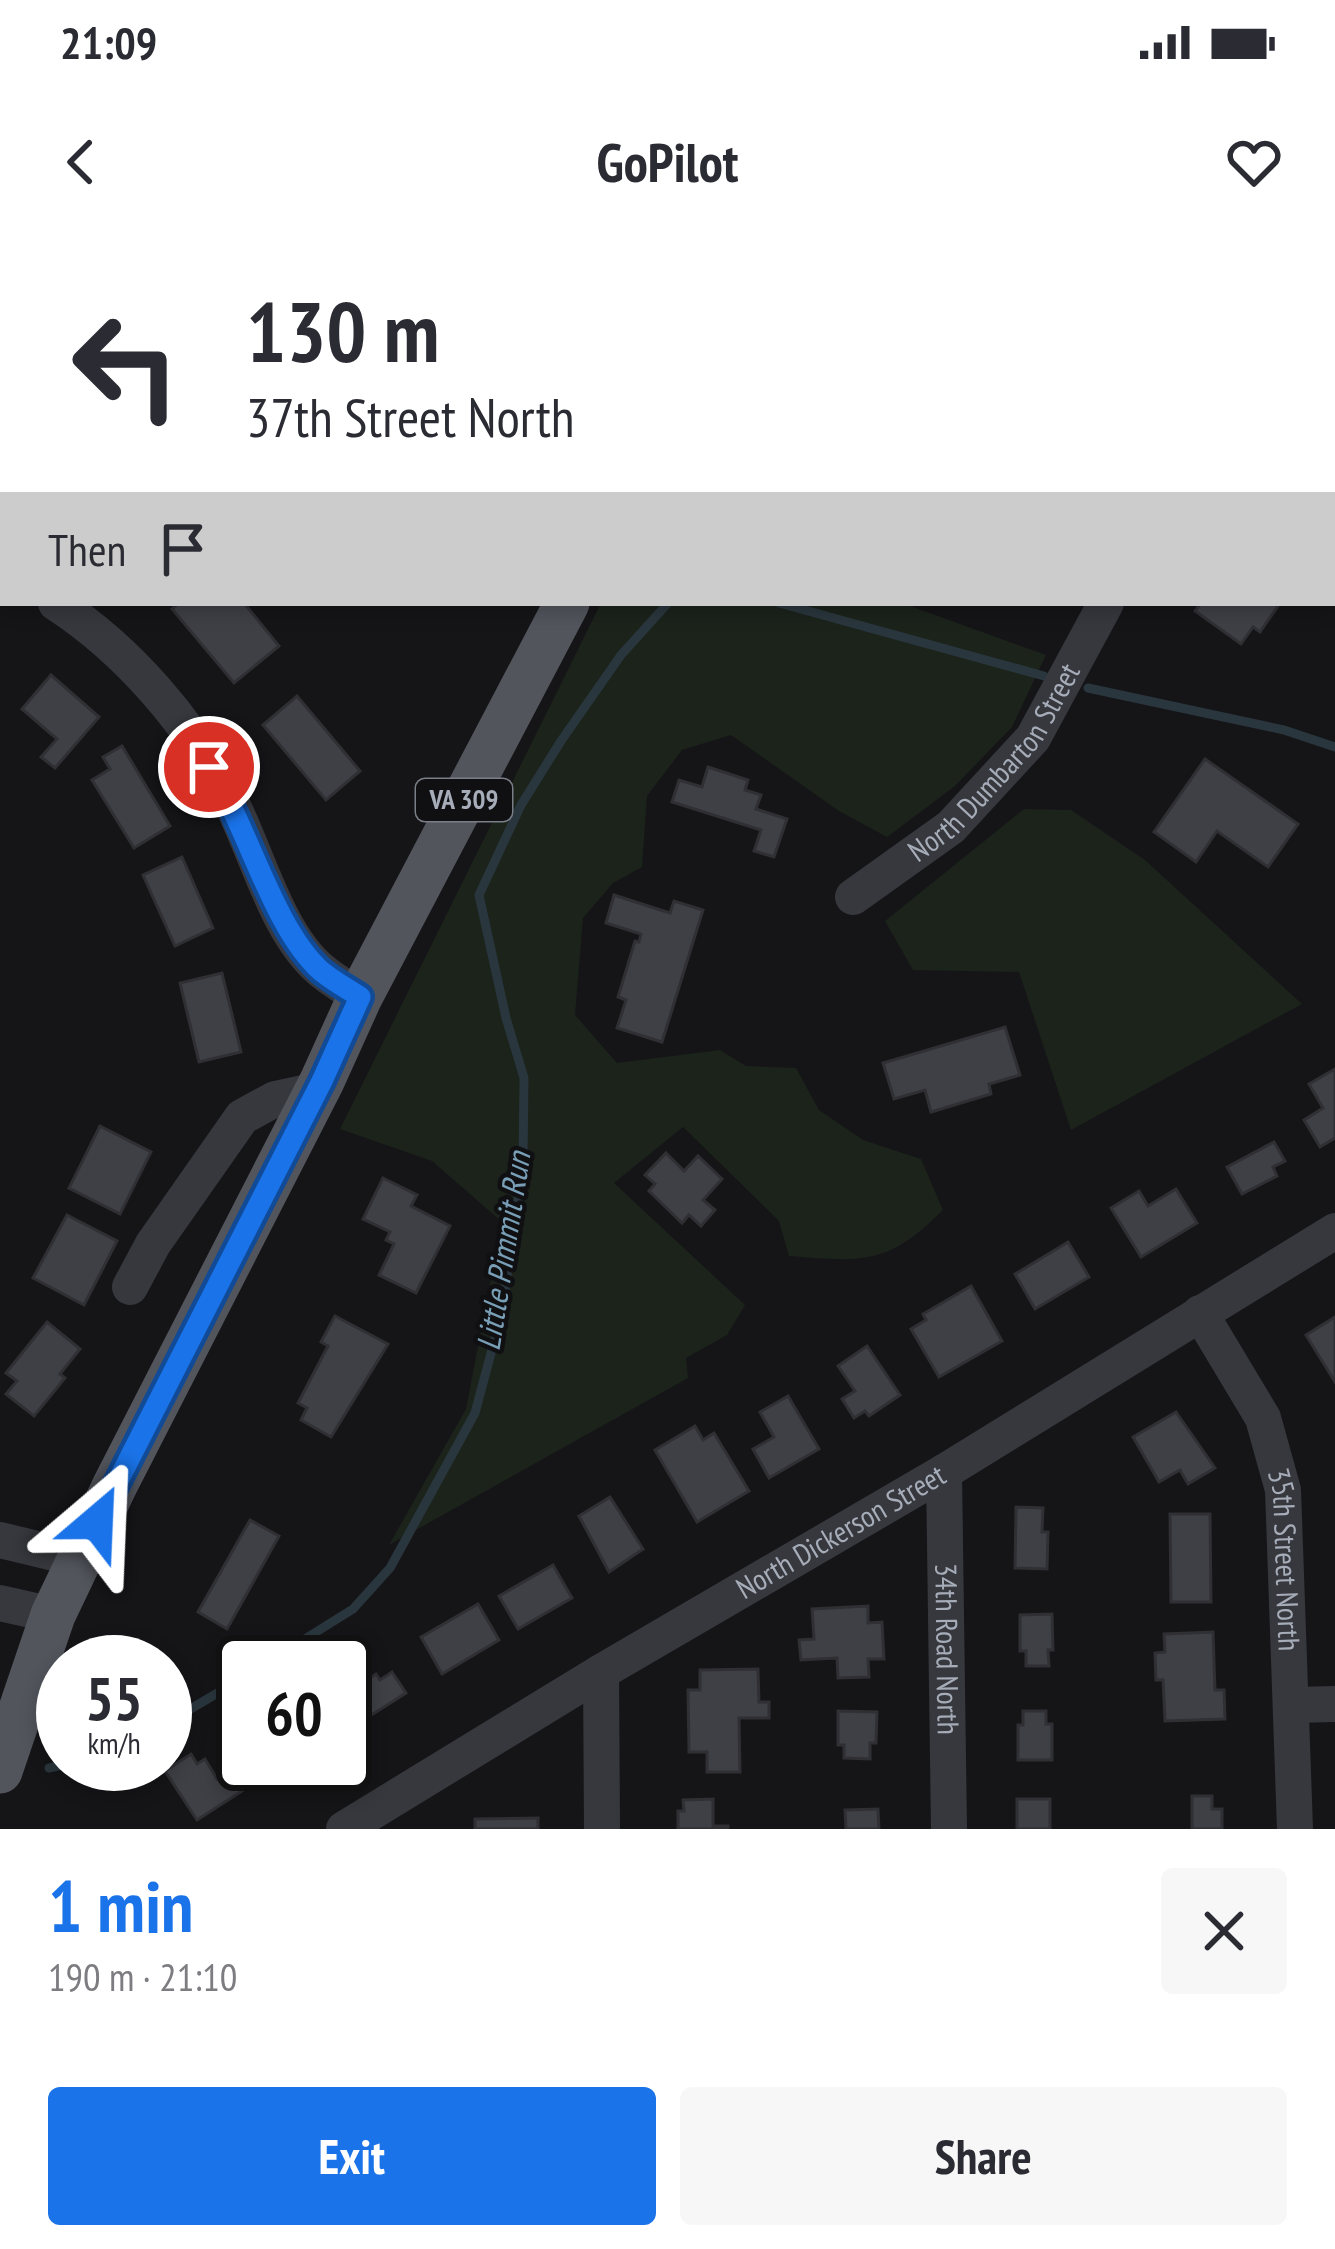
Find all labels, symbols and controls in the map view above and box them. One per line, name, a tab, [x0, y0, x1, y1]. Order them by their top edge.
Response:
text: 21:09	[60, 13, 157, 71]
text: GoPilot	[597, 127, 738, 197]
icon: back	[48, 129, 114, 195]
icon: heart	[1221, 129, 1287, 195]
text: 130 m	[246, 276, 439, 385]
icon: left	[48, 288, 204, 444]
text: 37th Street North	[246, 382, 575, 452]
icon: arrive	[150, 516, 216, 582]
text: Then	[48, 520, 126, 578]
street label: North Dumbarton Street	[900, 655, 1088, 869]
pin	[158, 716, 260, 818]
icon: arrive	[176, 734, 242, 800]
road number: VA 309	[416, 779, 512, 821]
water label: Little Pimmit Run	[466, 1147, 540, 1353]
street label: North Dickerson Street	[729, 1454, 952, 1607]
position arrow	[34, 1459, 160, 1585]
street label: 35th Street North	[1260, 1464, 1310, 1652]
street label: 34th Road North	[927, 1563, 969, 1735]
speed limit sign: 60	[216, 1635, 372, 1791]
text: 55	[85, 1659, 143, 1737]
text: km/h	[87, 1723, 141, 1762]
text: 1 min	[48, 1859, 193, 1952]
button: close	[1161, 1868, 1287, 1994]
text: 190 m · 21:10	[48, 1951, 237, 2002]
button: Exit	[48, 2087, 656, 2225]
button: Share	[680, 2087, 1287, 2225]

